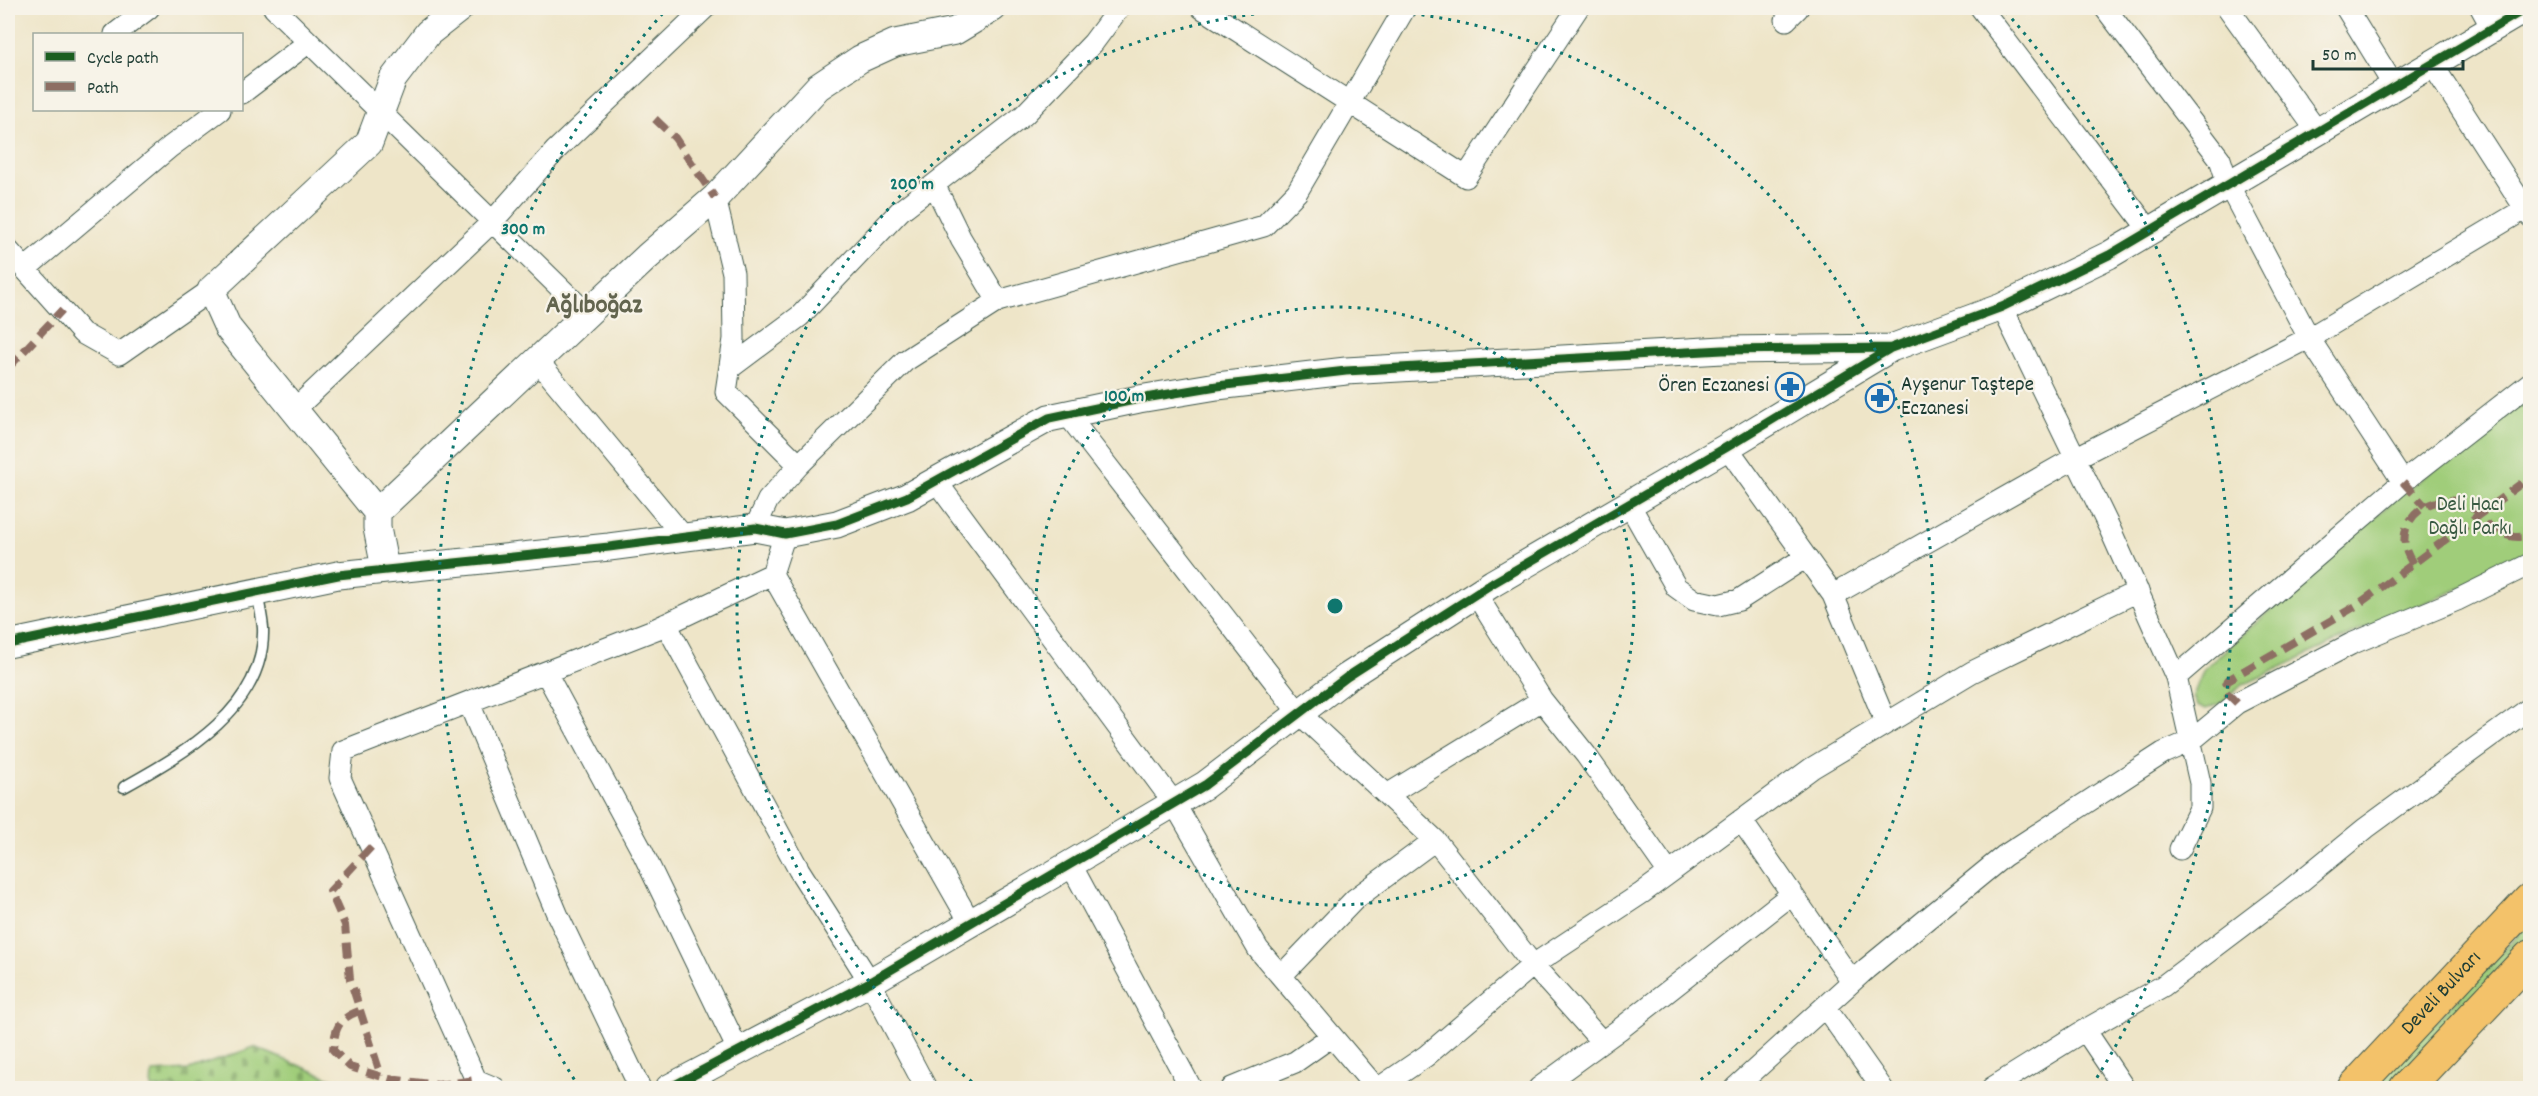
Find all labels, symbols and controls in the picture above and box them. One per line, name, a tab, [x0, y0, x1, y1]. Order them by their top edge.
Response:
legend	[33, 33, 243, 111]
scale bar	[2313, 33, 2463, 71]
text: 50 m	[2322, 44, 2357, 69]
text: Cycle path	[87, 47, 158, 72]
text: Path	[87, 77, 119, 102]
text: 200 m	[890, 173, 934, 198]
text: 300 m	[501, 218, 545, 243]
district label: Ağlıboğaz	[546, 287, 643, 326]
pharmacy icon: Ören Eczanesi	[1774, 371, 1806, 403]
place label: Ayşenur Taştepe Eczanesi	[1901, 371, 2034, 425]
place label: Ören Eczanesi	[1659, 372, 1769, 402]
pharmacy icon: Ayşenur Taştepe Eczanesi	[1864, 382, 1896, 414]
text: 100 m	[1104, 385, 1144, 410]
park label: Deli Hacı Dağlı Parkı	[2428, 491, 2512, 545]
centre of rings	[1325, 596, 1345, 616]
street label: Develi Bulvarı	[2395, 945, 2489, 1043]

